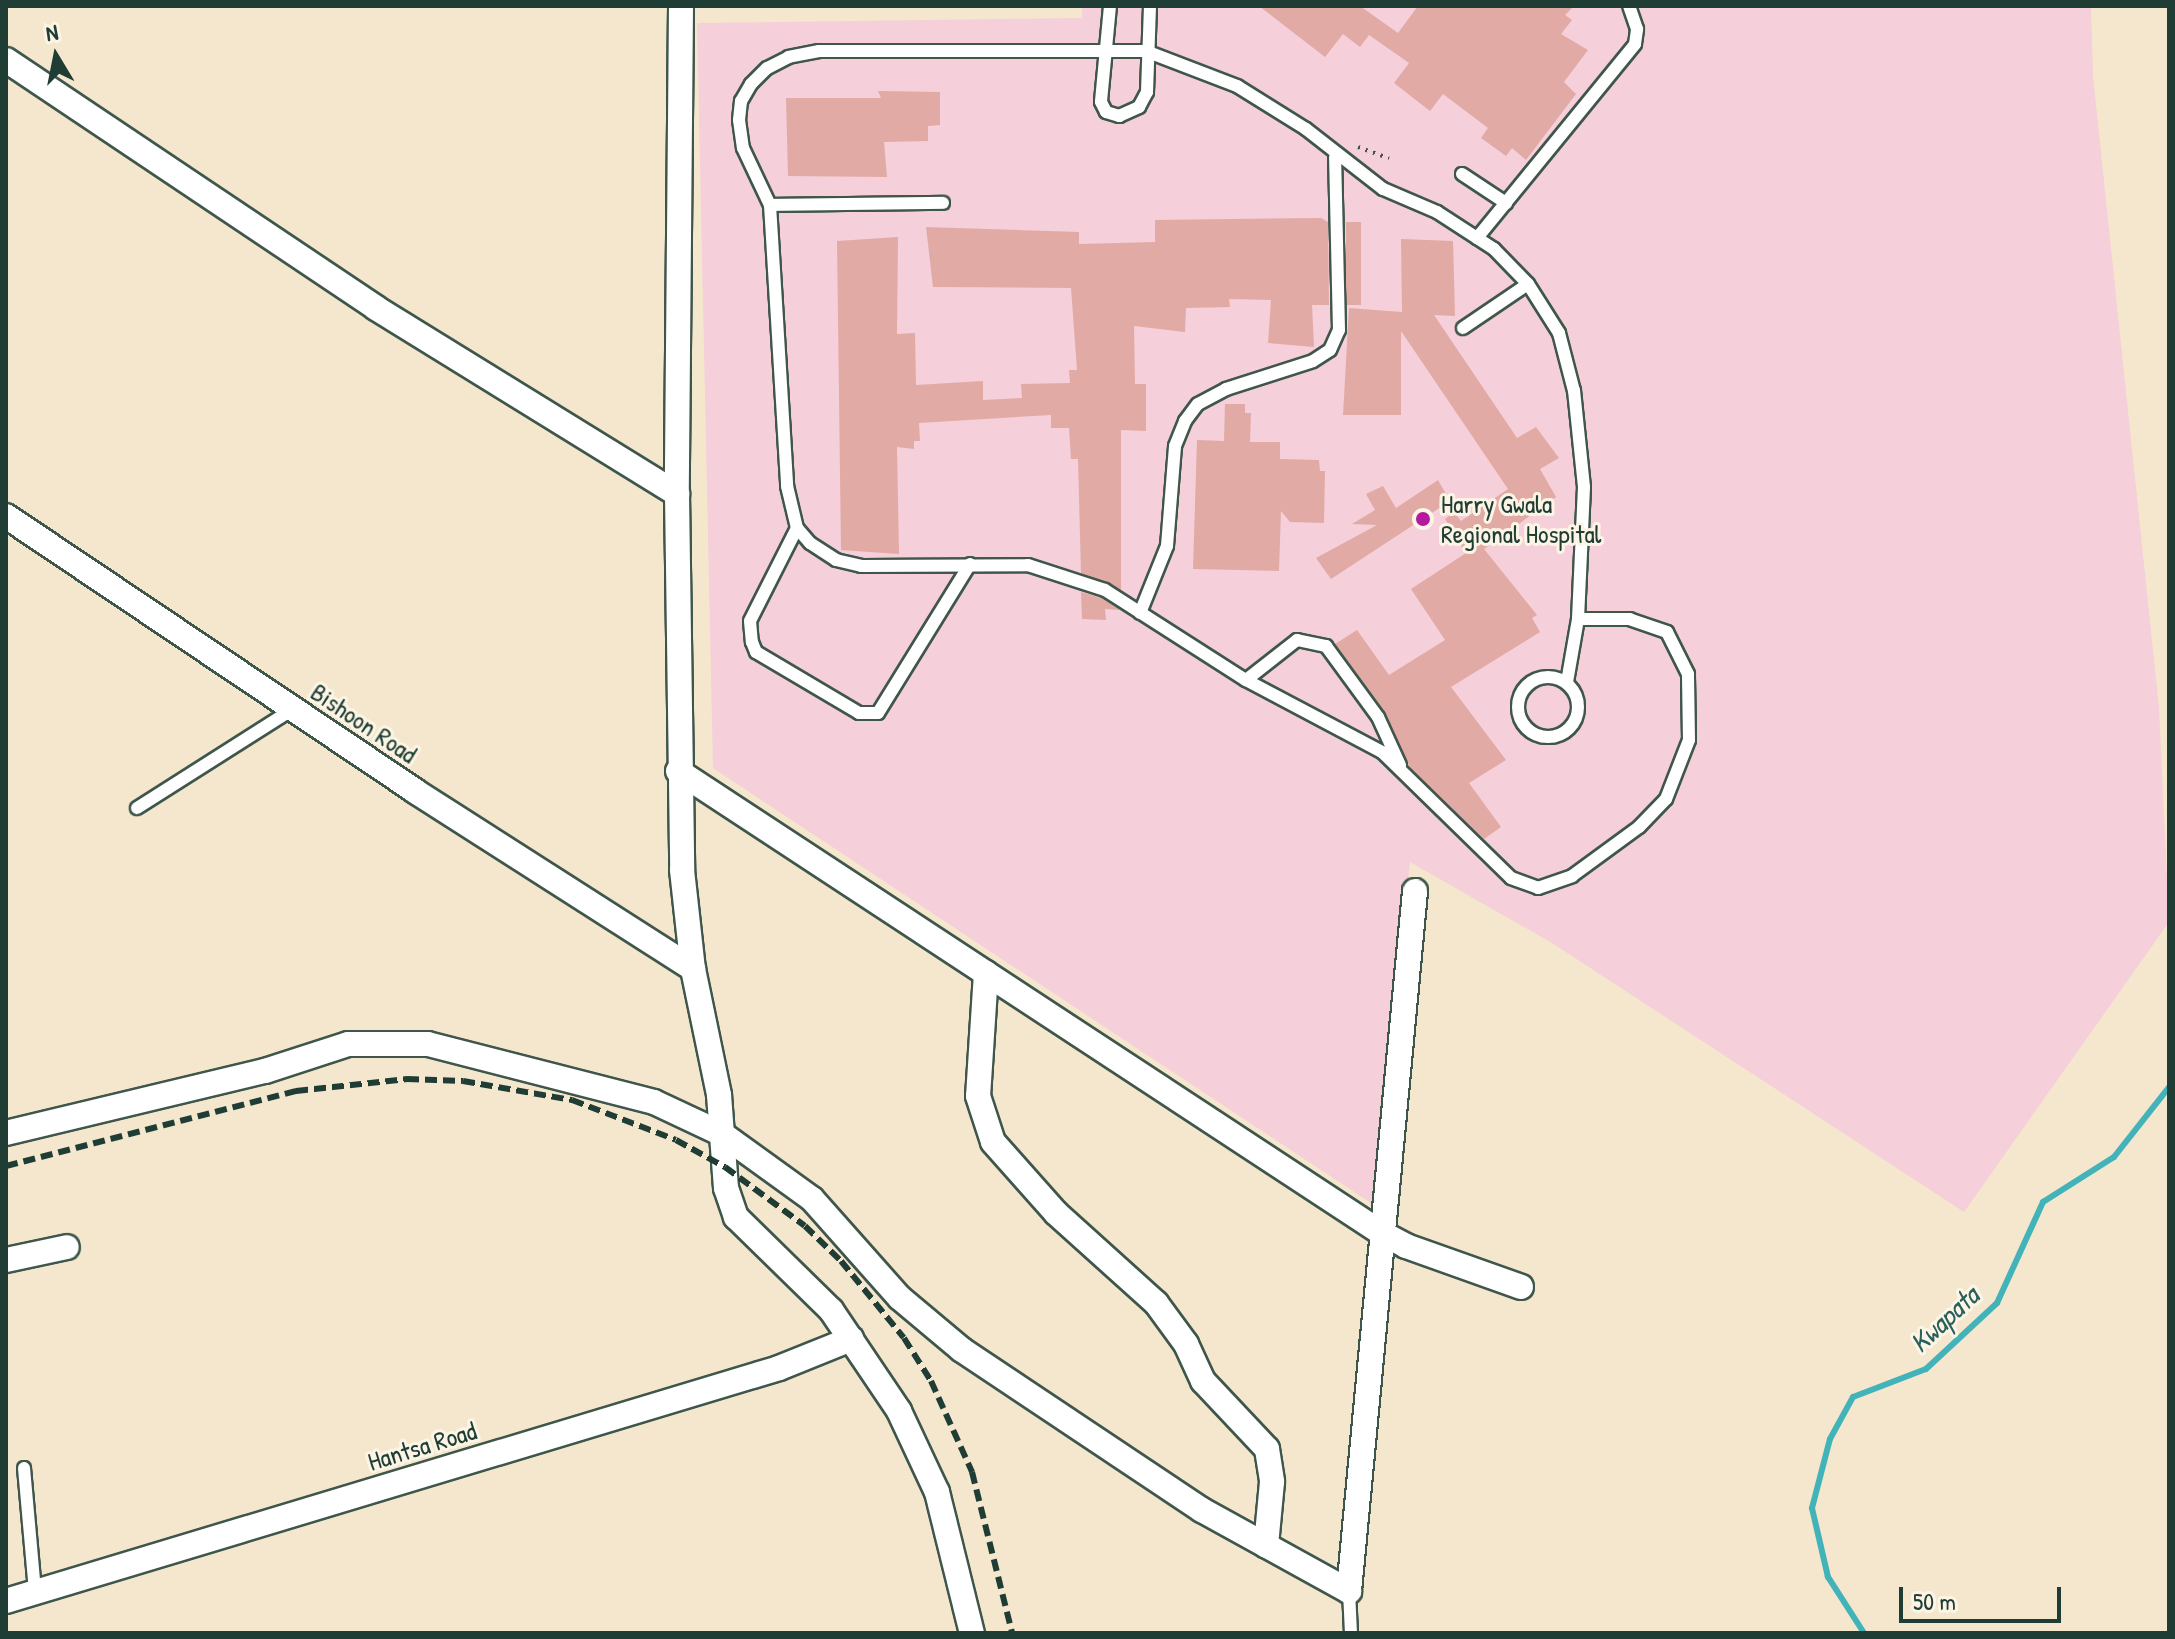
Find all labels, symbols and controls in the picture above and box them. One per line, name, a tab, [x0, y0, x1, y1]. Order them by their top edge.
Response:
north arrow	[16, 16, 96, 96]
text: N	[43, 17, 60, 48]
place label: Harry Gwala Regional Hospital	[1441, 488, 1602, 550]
marker: Harry Gwala Regional Hospital	[1412, 508, 1434, 530]
street label: Bishoon Road	[305, 676, 423, 770]
water label: Kwapata	[1903, 1279, 1985, 1359]
street label: Hantsa Road	[364, 1415, 480, 1477]
scale bar	[1903, 1571, 2065, 1621]
text: 50 m	[1913, 1585, 1956, 1617]

